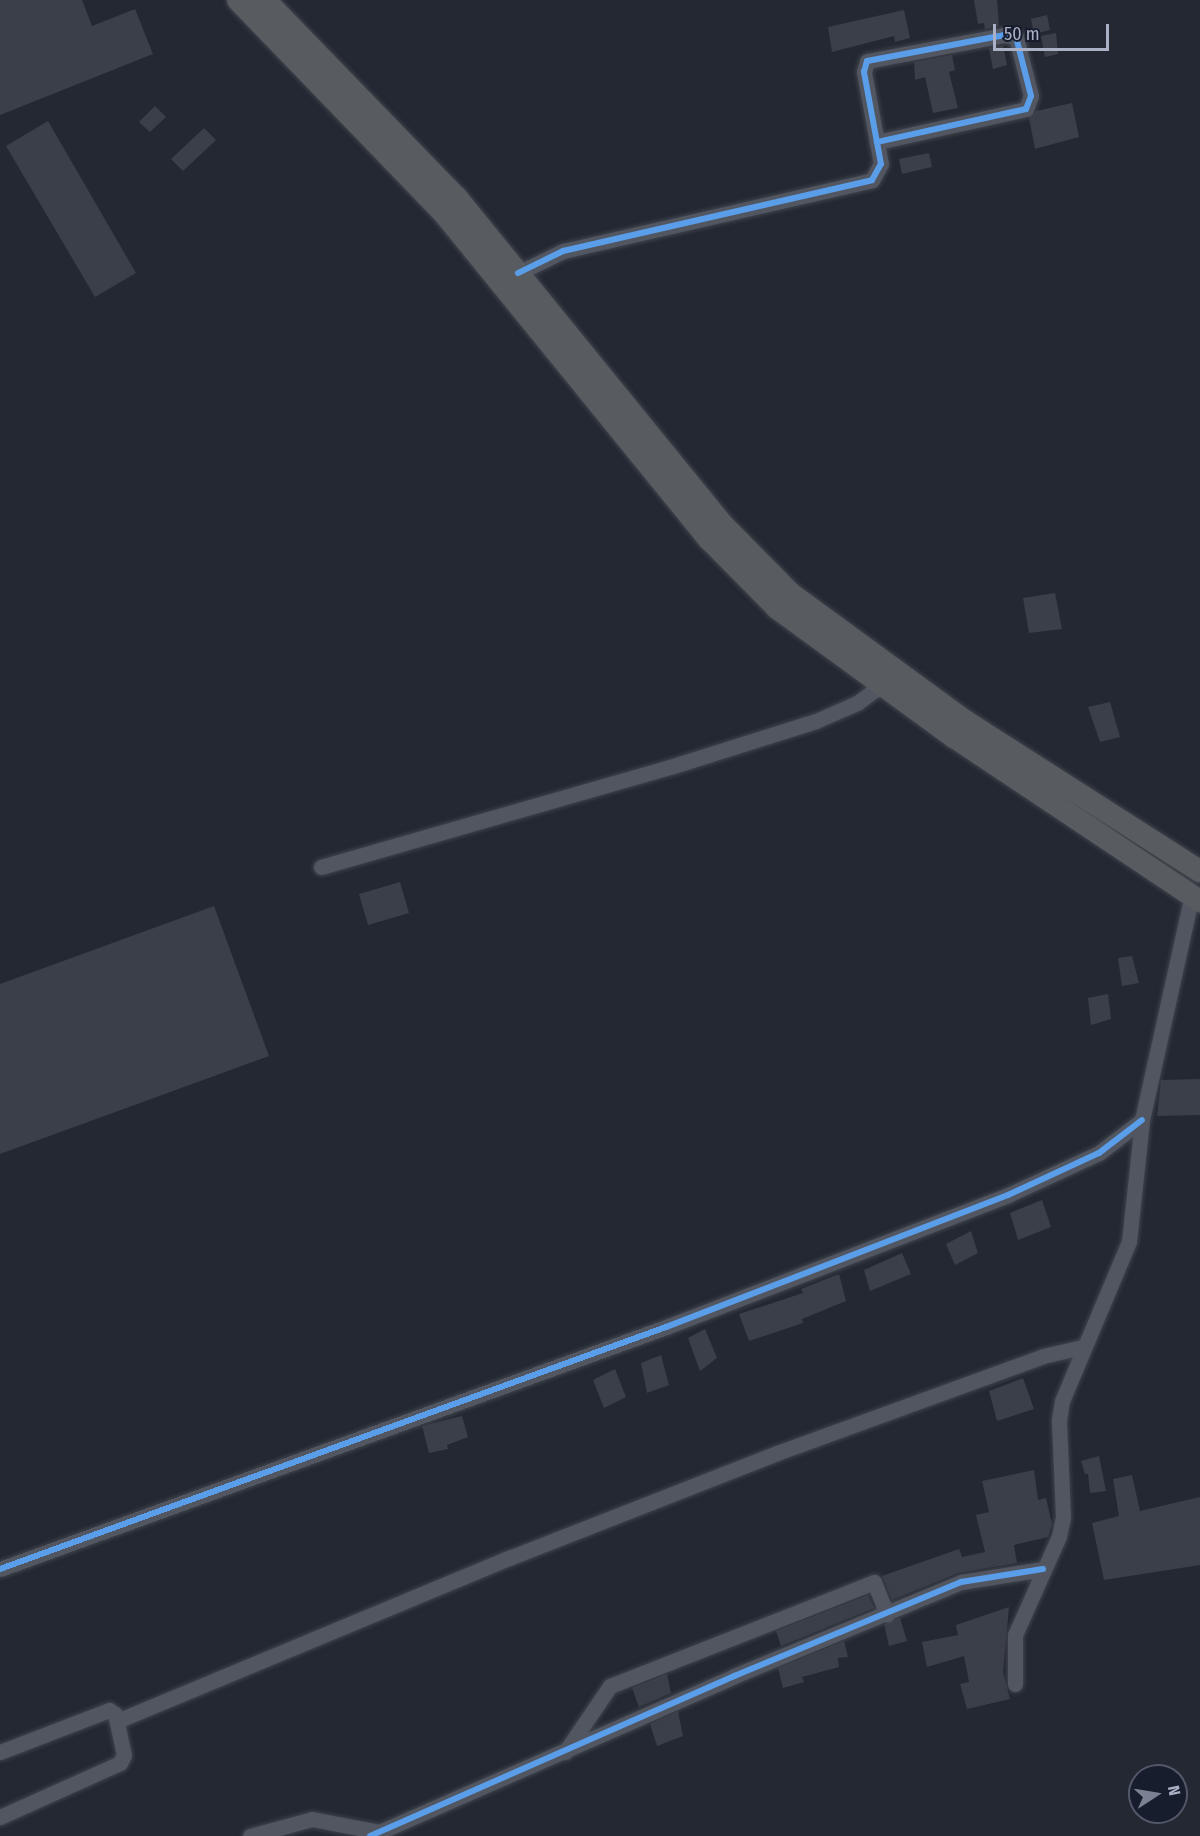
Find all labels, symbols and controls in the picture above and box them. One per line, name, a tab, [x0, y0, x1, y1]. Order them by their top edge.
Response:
scale bar	[996, 12, 1112, 50]
text: 50 m	[1004, 23, 1040, 45]
north arrow	[1128, 1764, 1188, 1824]
text: N	[1164, 1784, 1184, 1797]

